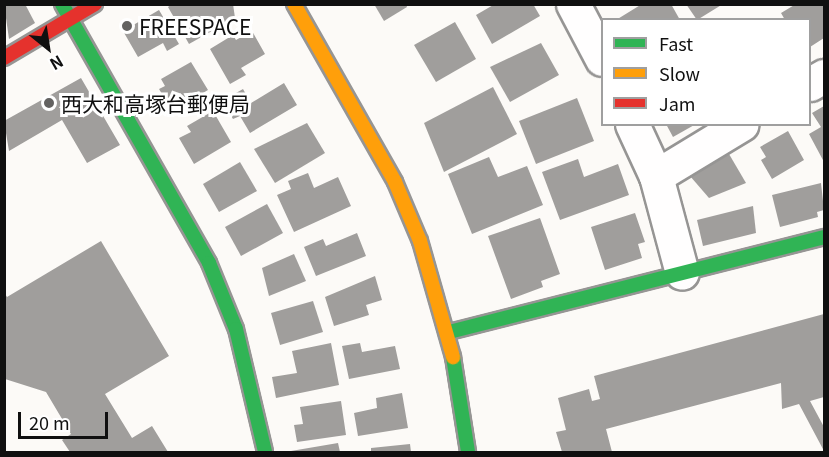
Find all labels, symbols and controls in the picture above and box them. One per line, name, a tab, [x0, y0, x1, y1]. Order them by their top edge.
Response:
place label: FREESPACE	[139, 13, 251, 39]
north arrow	[18, 18, 78, 78]
legend	[601, 18, 811, 126]
marker: FREESPACE	[120, 19, 134, 33]
text: Fast	[659, 30, 693, 56]
text: N	[46, 50, 68, 77]
text: Slow	[659, 60, 700, 86]
place label: 西大和高塚台郵便局	[61, 90, 250, 116]
text: Jam	[659, 90, 695, 116]
marker: 西大和高塚台郵便局	[42, 96, 56, 110]
scale bar	[21, 400, 111, 438]
text: 20 m	[29, 409, 70, 435]

